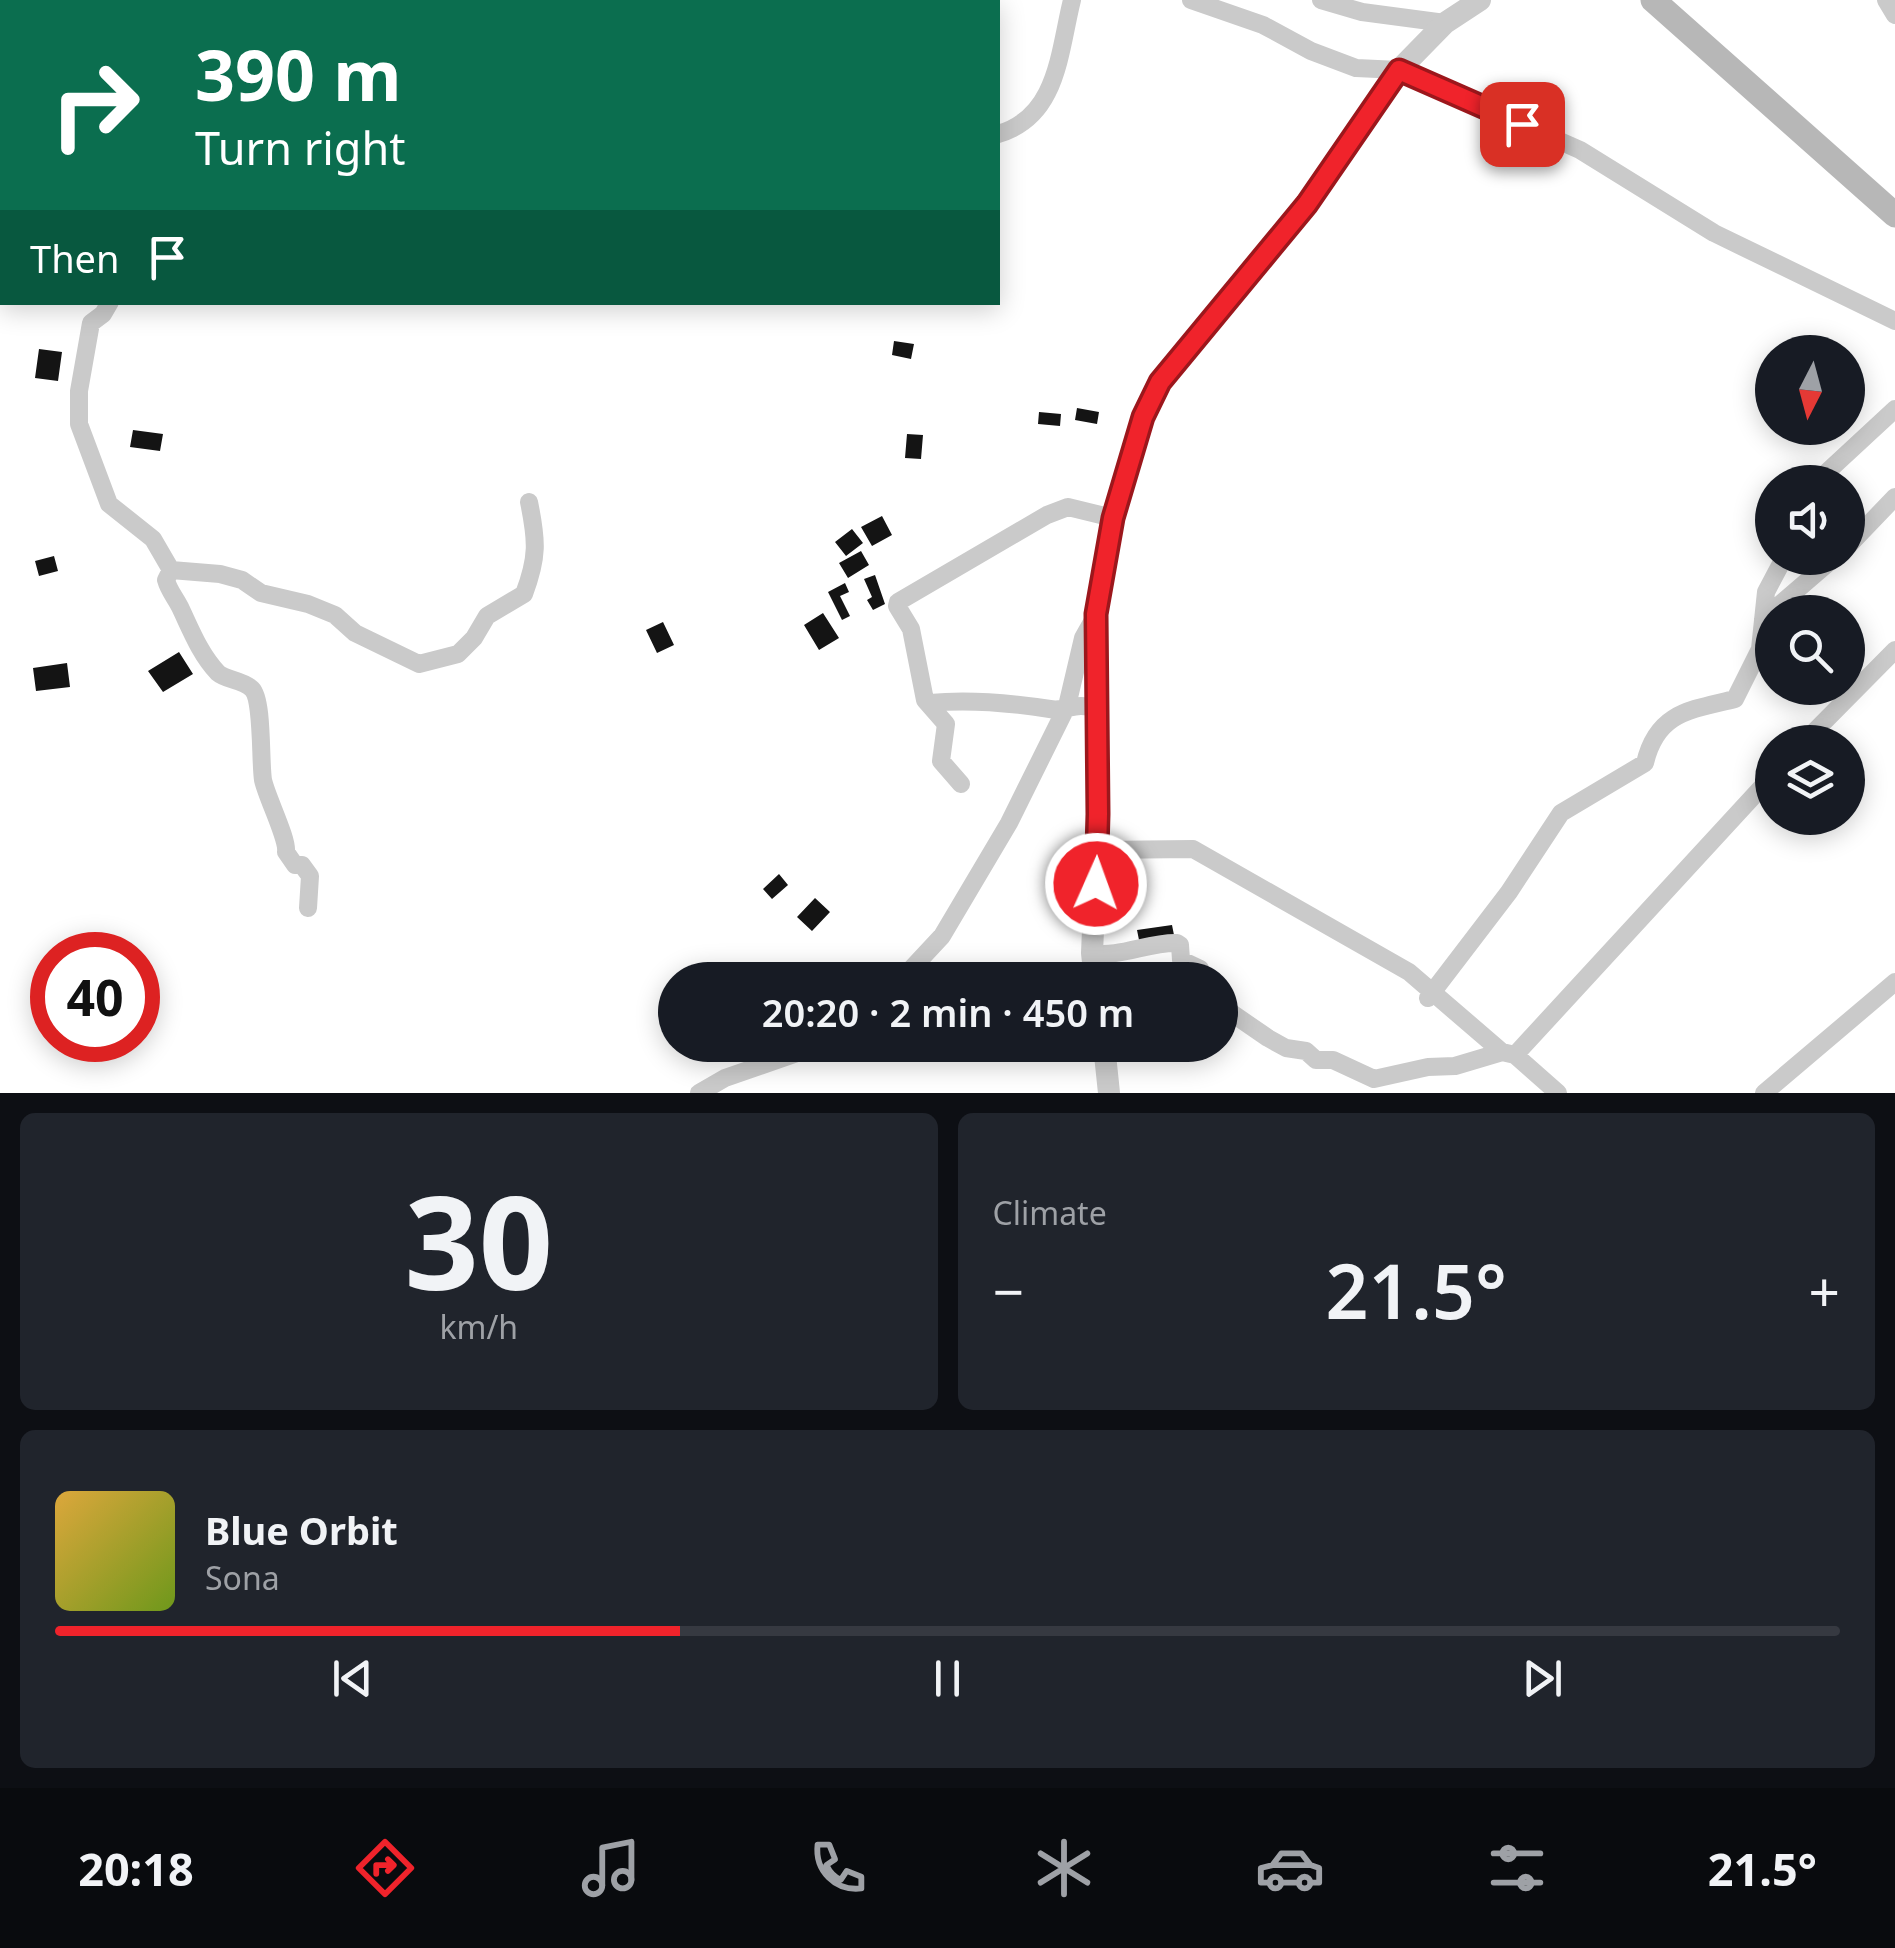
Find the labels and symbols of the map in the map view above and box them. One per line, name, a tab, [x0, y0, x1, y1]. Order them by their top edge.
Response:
pin	[1480, 82, 1565, 167]
north arrow	[1755, 335, 1865, 445]
position arrow	[1044, 832, 1148, 936]
speed limit sign: 40	[30, 932, 160, 1062]

